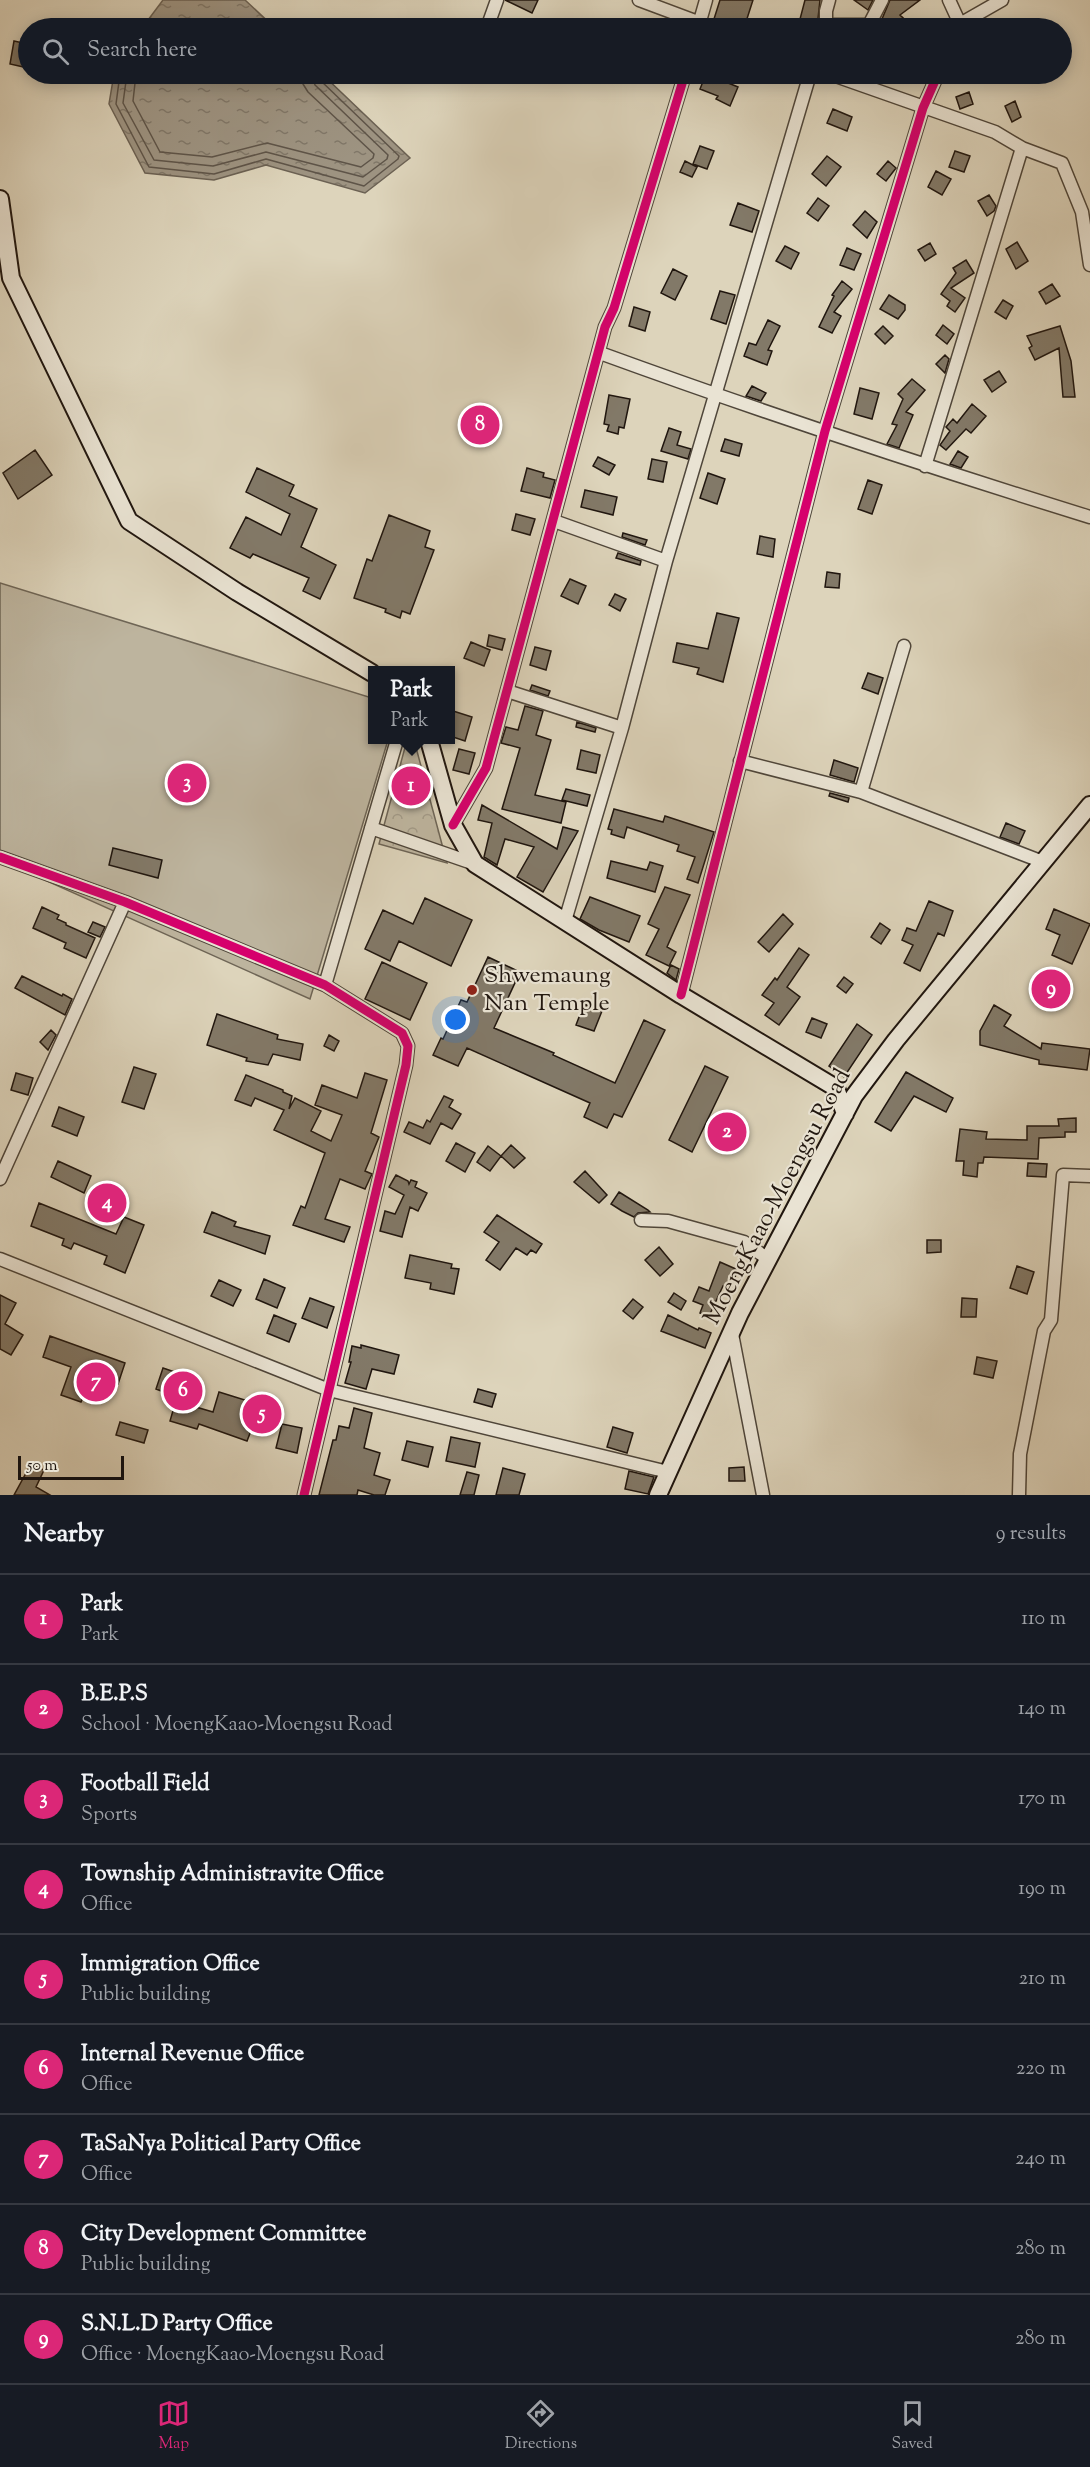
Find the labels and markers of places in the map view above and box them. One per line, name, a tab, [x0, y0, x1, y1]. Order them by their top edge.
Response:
pin: 8	[460, 402, 500, 448]
pin: 3	[168, 760, 207, 806]
pin: 1	[392, 764, 430, 808]
place label: Shwemaung Nan Temple	[484, 959, 611, 1021]
pin: 9	[1032, 966, 1070, 1012]
marker: Shwemaung Nan Temple	[465, 983, 479, 997]
pin: 2	[708, 1110, 746, 1154]
pin: 4	[88, 1180, 126, 1226]
pin: 7	[76, 1360, 116, 1404]
pin: 6	[164, 1368, 202, 1414]
pin: 5	[242, 1392, 282, 1436]

